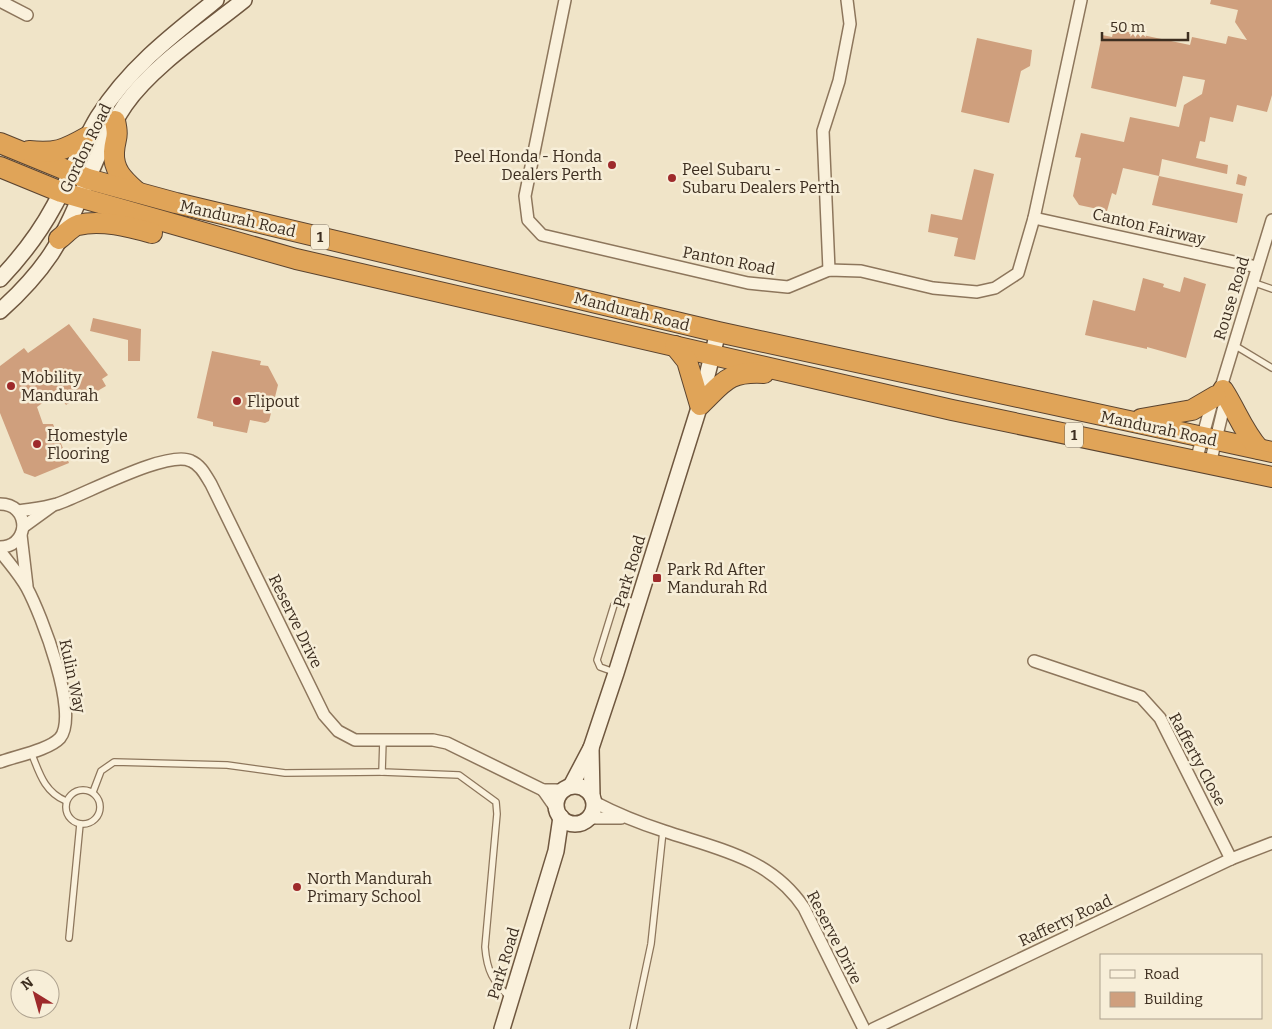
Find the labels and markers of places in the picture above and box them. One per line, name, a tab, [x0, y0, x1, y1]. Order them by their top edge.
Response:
place label: Peel Honda - Honda Dealers Perth	[454, 147, 602, 184]
marker: Peel Honda - Honda Dealers Perth	[606, 159, 618, 171]
place label: Peel Subaru - Subaru Dealers Perth	[682, 160, 840, 197]
marker: Peel Subaru - Subaru Dealers Perth	[666, 172, 678, 184]
place label: Mobility Mandurah	[21, 368, 99, 405]
marker: Mobility Mandurah	[5, 380, 17, 392]
place label: Flipout	[247, 392, 300, 411]
marker: Flipout	[231, 395, 243, 407]
place label: Homestyle Flooring	[47, 426, 128, 463]
marker: Homestyle Flooring	[31, 438, 43, 450]
place label: Park Rd After Mandurah Rd	[667, 560, 768, 597]
marker: Park Rd After Mandurah Rd	[651, 572, 663, 584]
place label: North Mandurah Primary School	[307, 869, 432, 906]
marker: North Mandurah Primary School	[291, 881, 303, 893]

